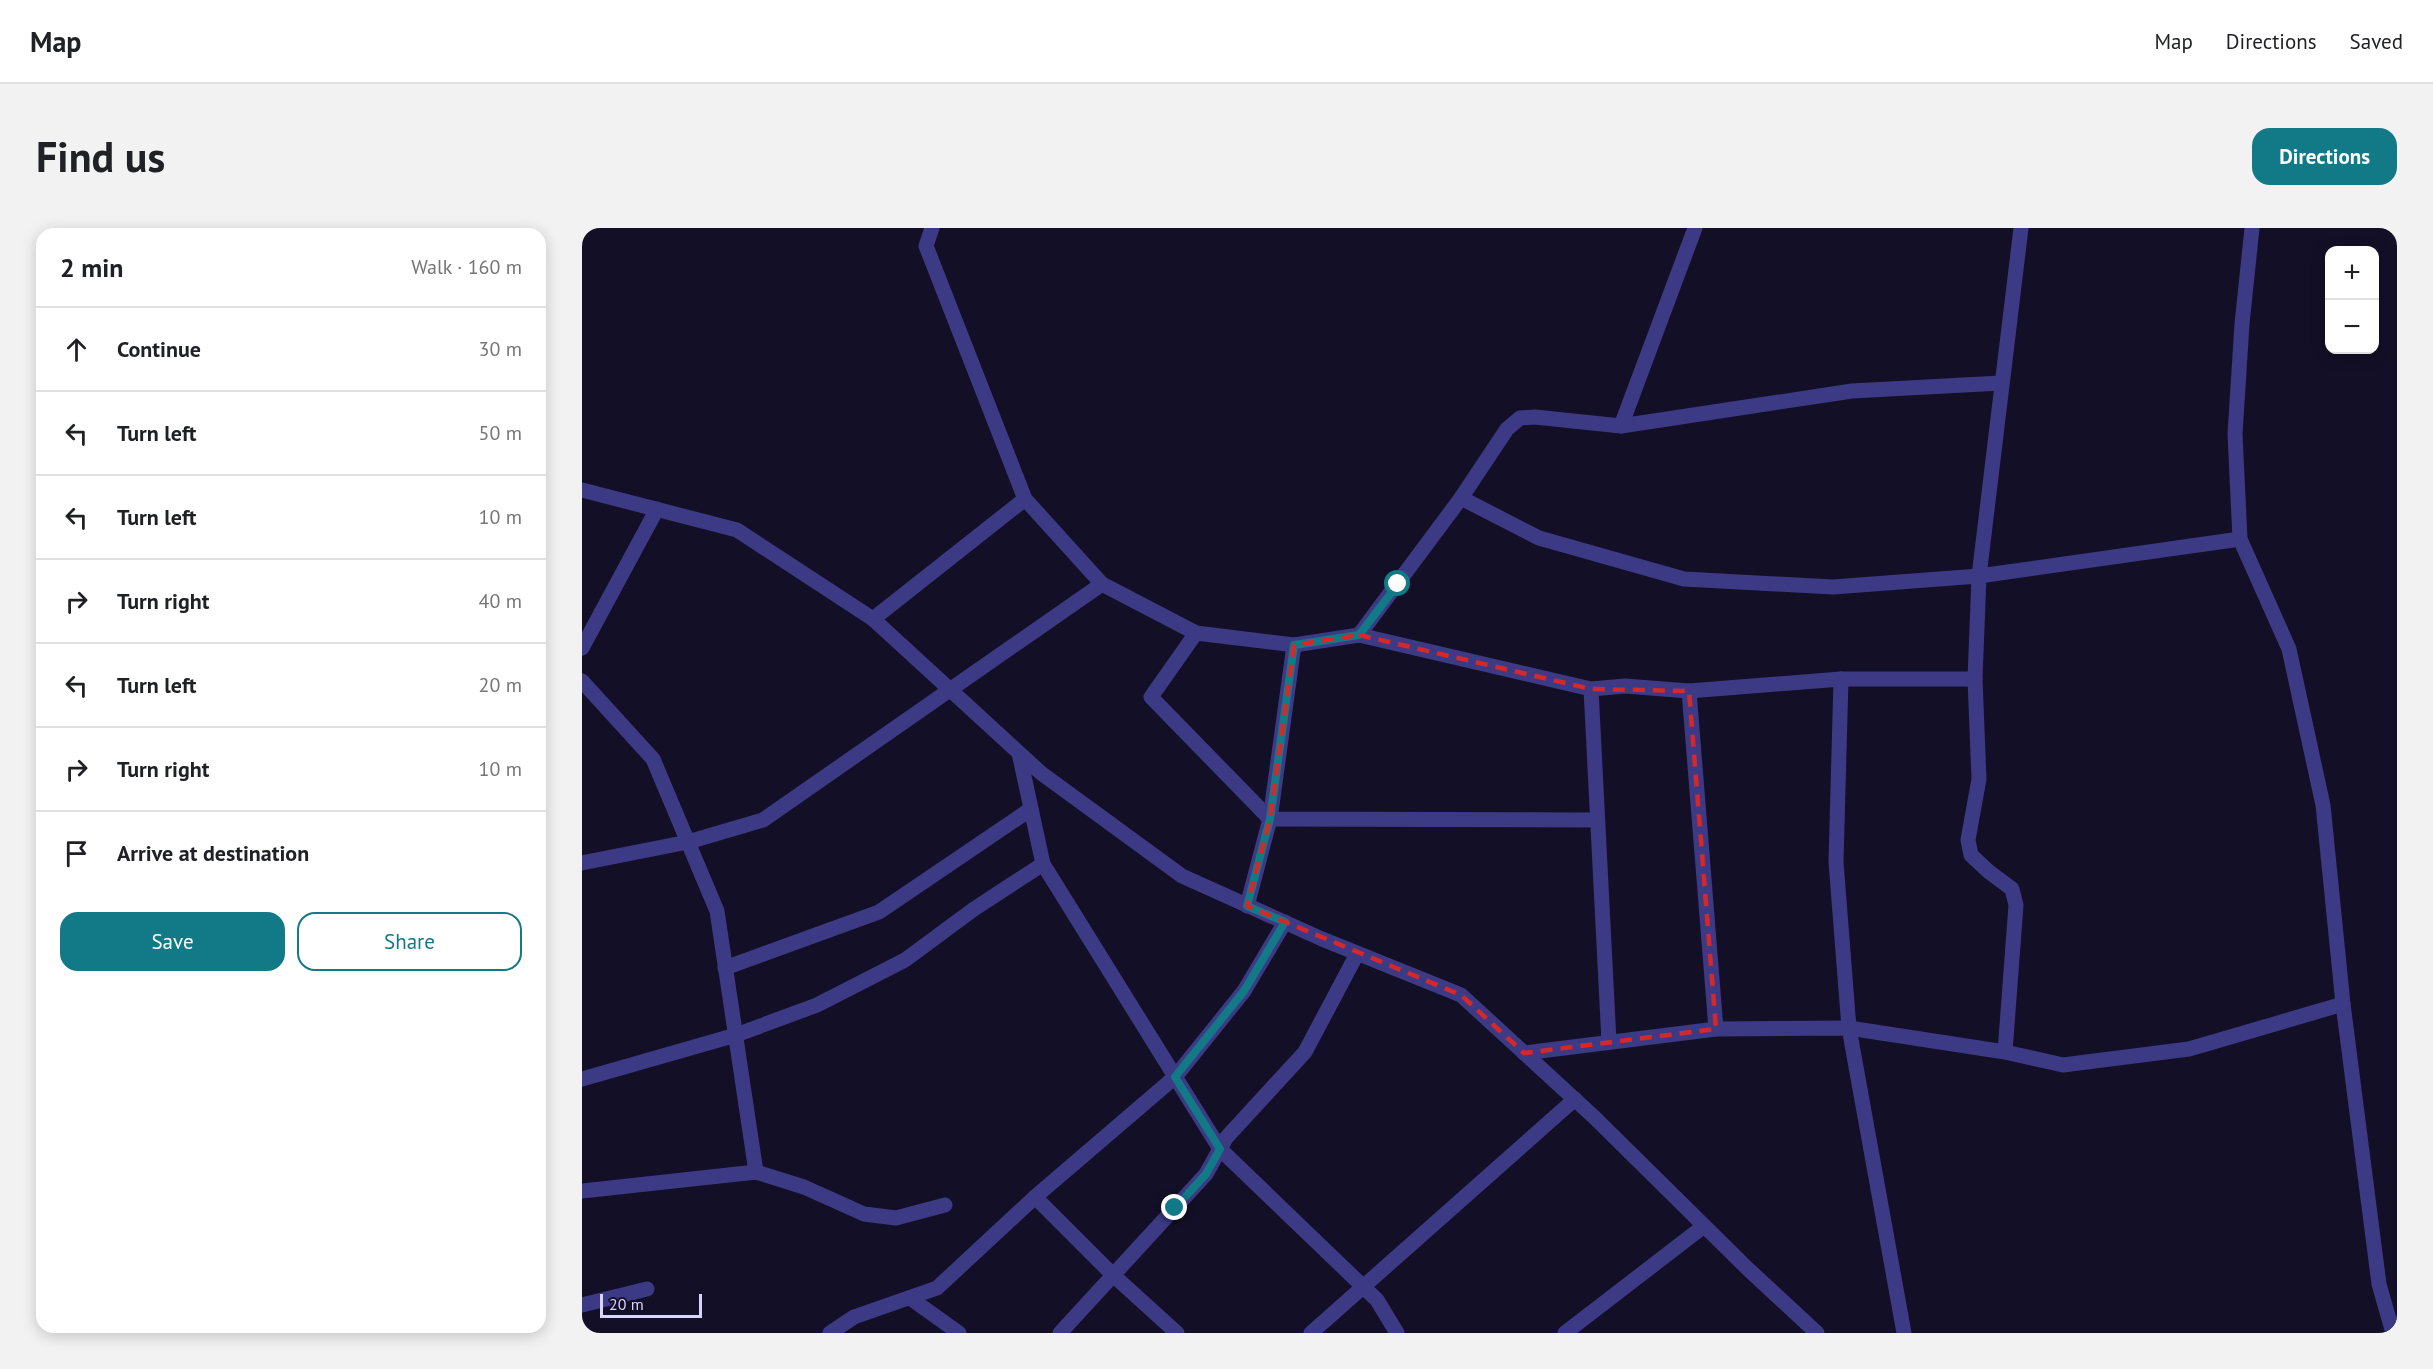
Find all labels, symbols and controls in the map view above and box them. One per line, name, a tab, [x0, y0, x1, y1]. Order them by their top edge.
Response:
text: Map	[30, 23, 81, 60]
text: Map	[2154, 28, 2193, 55]
text: Directions	[2226, 28, 2317, 55]
text: Saved	[2350, 28, 2403, 55]
button: Directions	[2252, 128, 2397, 185]
text: Find us	[36, 129, 165, 184]
map controls	[2325, 246, 2379, 354]
button: +	[2325, 246, 2379, 300]
text: 2 min	[60, 251, 123, 284]
text: Walk · 160 m	[411, 254, 522, 280]
button: −	[2325, 300, 2379, 354]
icon: ahead	[60, 333, 93, 366]
text: Continue	[117, 335, 201, 363]
text: 30 m	[479, 336, 522, 362]
icon: left	[60, 417, 93, 450]
text: Turn left	[117, 419, 197, 447]
text: 50 m	[479, 420, 522, 446]
icon: left	[60, 501, 93, 534]
text: Turn left	[117, 503, 197, 531]
text: 10 m	[479, 504, 522, 530]
route start	[1384, 570, 1410, 596]
icon: right	[60, 585, 93, 618]
text: Turn right	[117, 587, 209, 615]
text: 40 m	[479, 588, 522, 614]
icon: left	[60, 669, 93, 702]
text: Turn left	[117, 671, 197, 699]
text: 20 m	[479, 672, 522, 698]
icon: right	[60, 753, 93, 786]
text: Turn right	[117, 755, 209, 783]
text: 10 m	[479, 756, 522, 782]
icon: arrive	[60, 837, 93, 870]
text: Arrive at destination	[117, 839, 309, 867]
button: Save	[60, 912, 285, 971]
button: Share	[297, 912, 522, 971]
route end	[1161, 1194, 1187, 1220]
scale bar	[600, 1291, 702, 1318]
text: 20 m	[609, 1294, 644, 1314]

